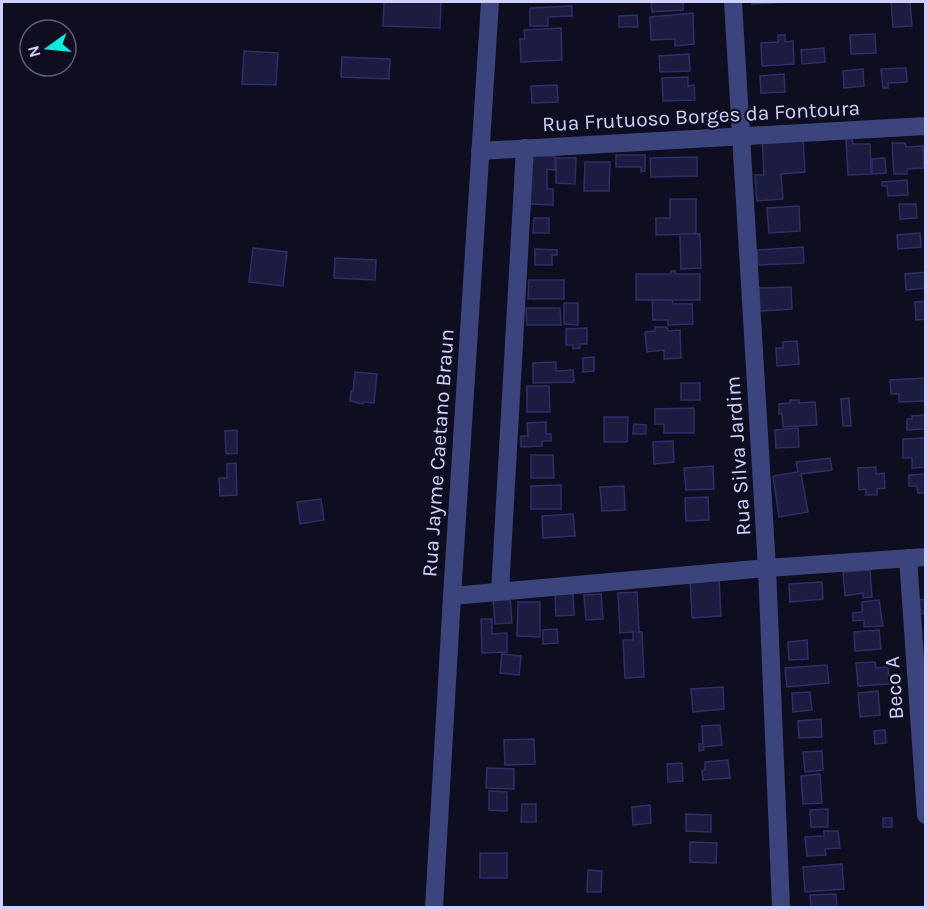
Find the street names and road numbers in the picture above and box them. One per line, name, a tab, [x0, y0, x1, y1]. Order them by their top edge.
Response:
street label: Rua Frutuoso Borges da Fontoura	[541, 96, 861, 136]
street label: Rua Jayme Caetano Braun	[417, 328, 459, 578]
street label: Rua Silva Jardim	[720, 375, 756, 537]
street label: Beco A	[880, 656, 908, 720]

